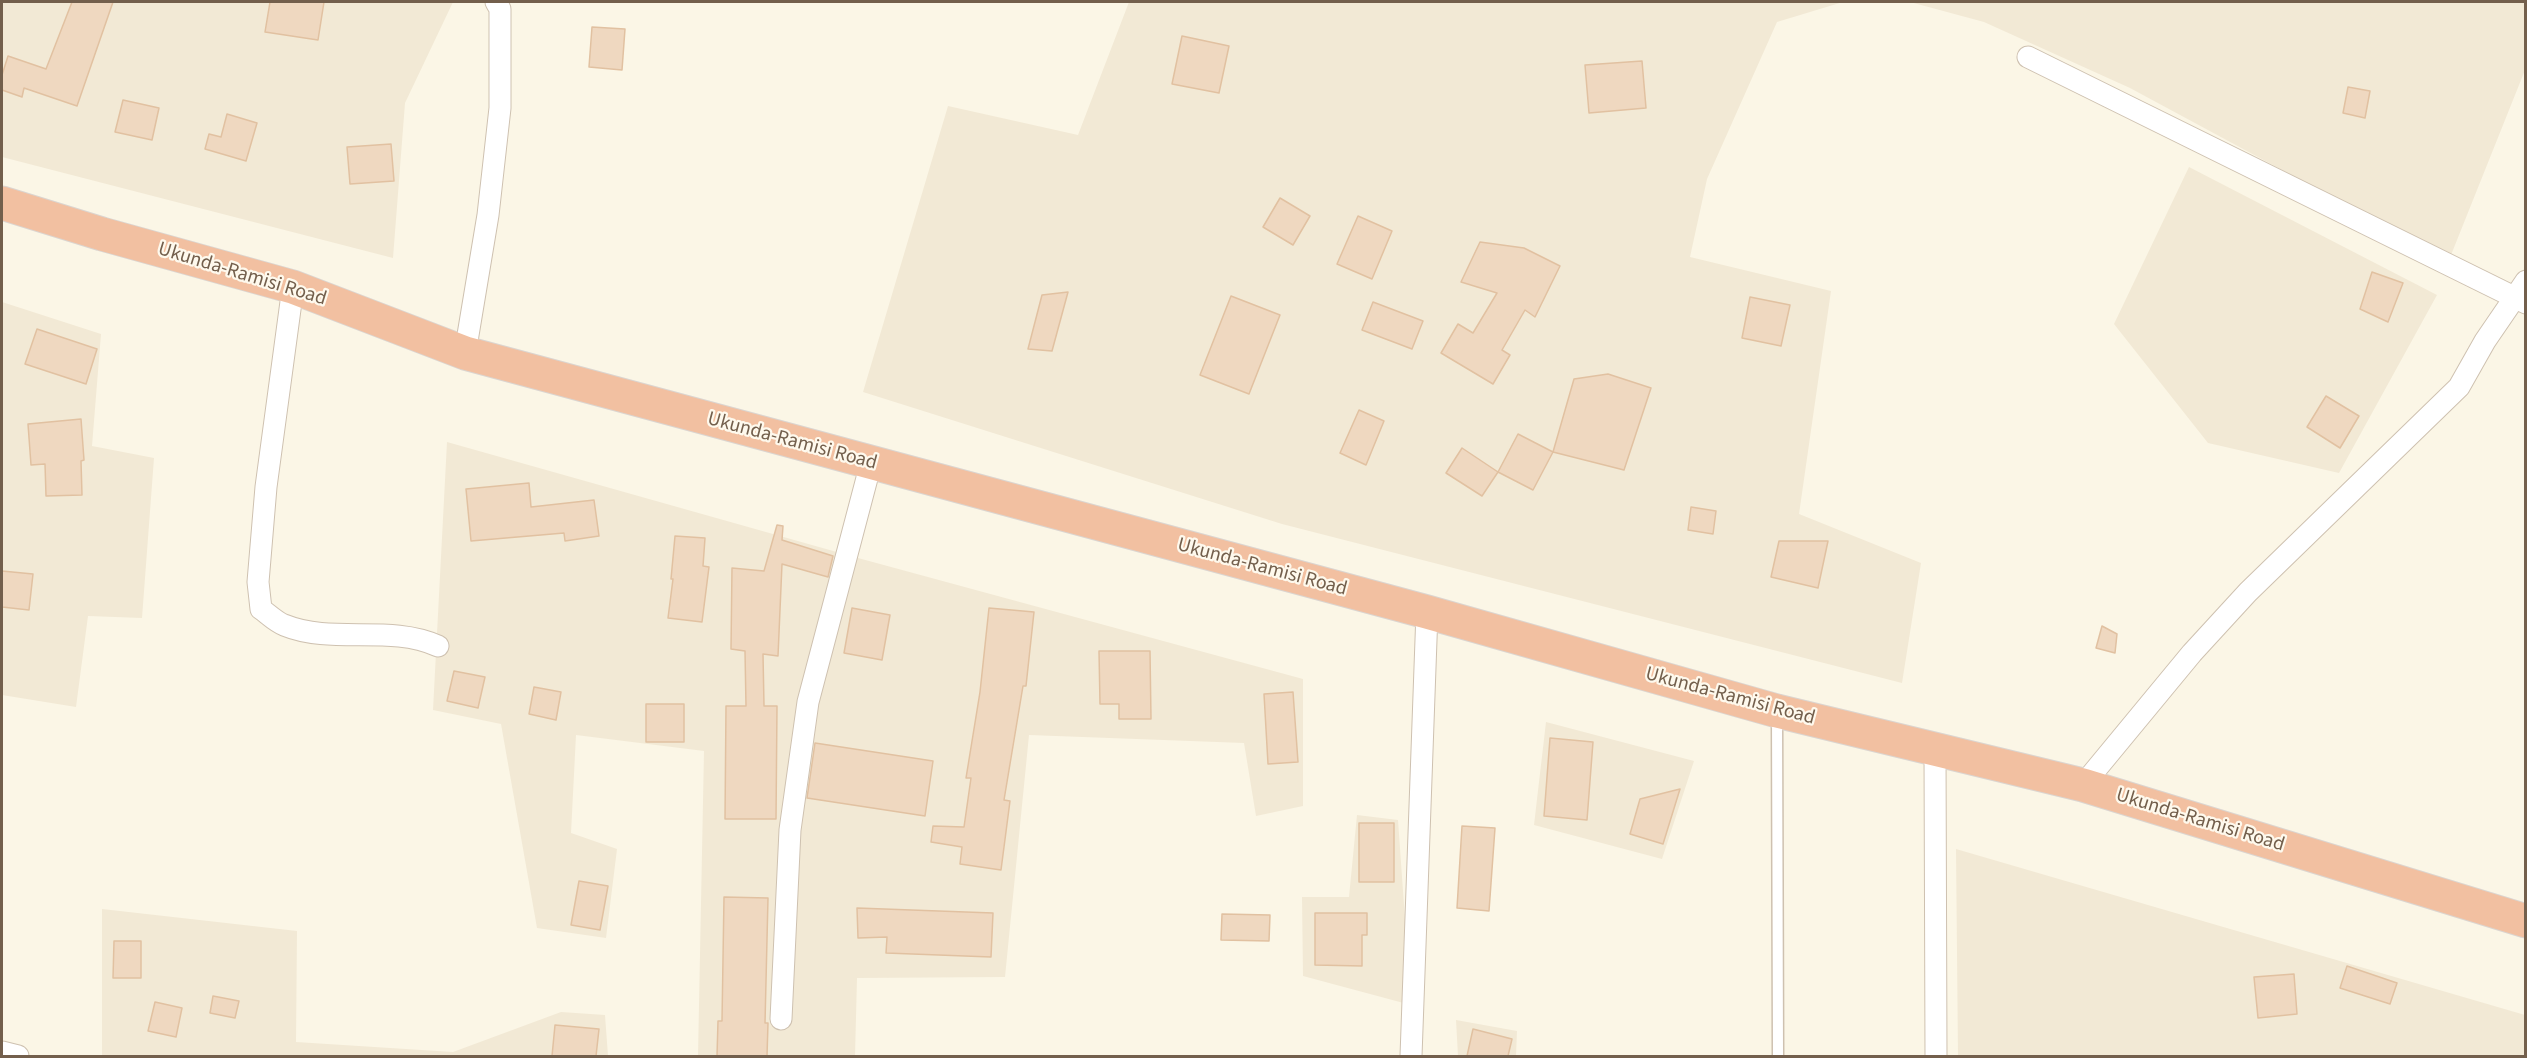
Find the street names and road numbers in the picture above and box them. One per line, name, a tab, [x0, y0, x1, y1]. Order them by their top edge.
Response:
street label: Ukunda-Ramisi Road	[155, 238, 329, 312]
street label: Ukunda-Ramisi Road	[704, 408, 880, 476]
street label: Ukunda-Ramisi Road	[1174, 534, 1350, 602]
street label: Ukunda-Ramisi Road	[1642, 663, 1818, 731]
street label: Ukunda-Ramisi Road	[2113, 784, 2287, 858]

